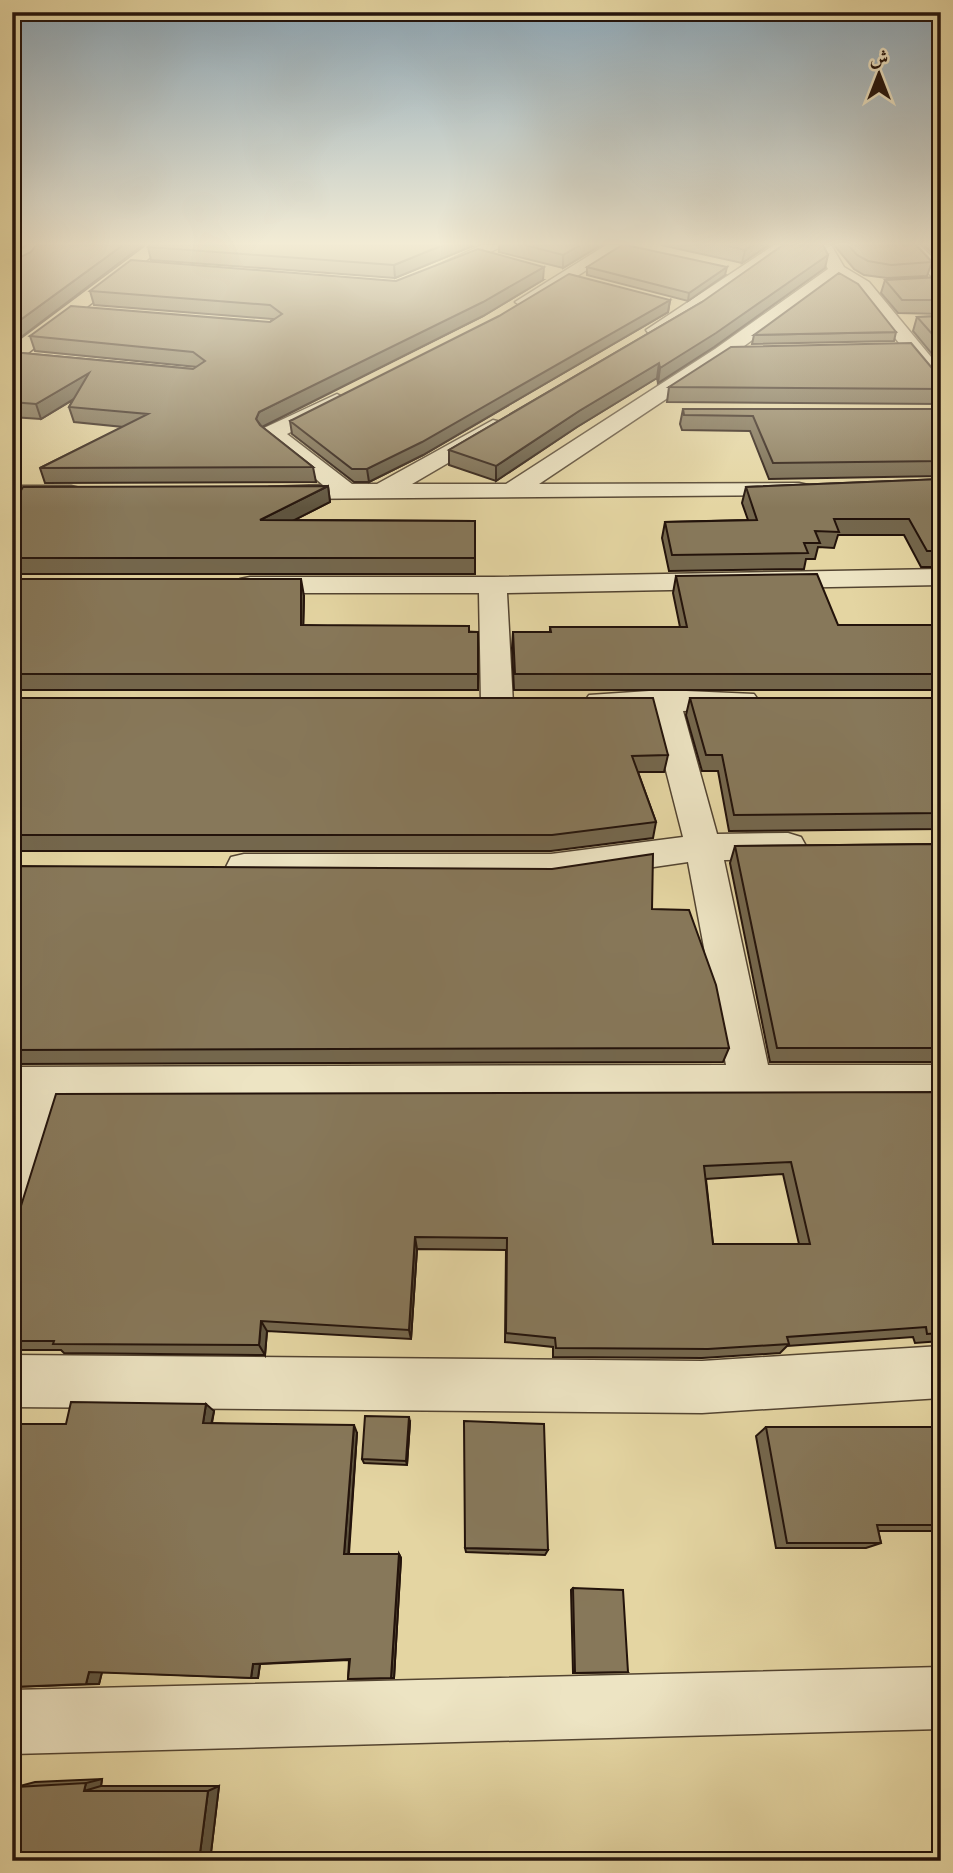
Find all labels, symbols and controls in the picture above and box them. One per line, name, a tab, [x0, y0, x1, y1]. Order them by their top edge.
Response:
north arrow	[844, 38, 914, 108]
text: ش	[870, 47, 888, 71]

